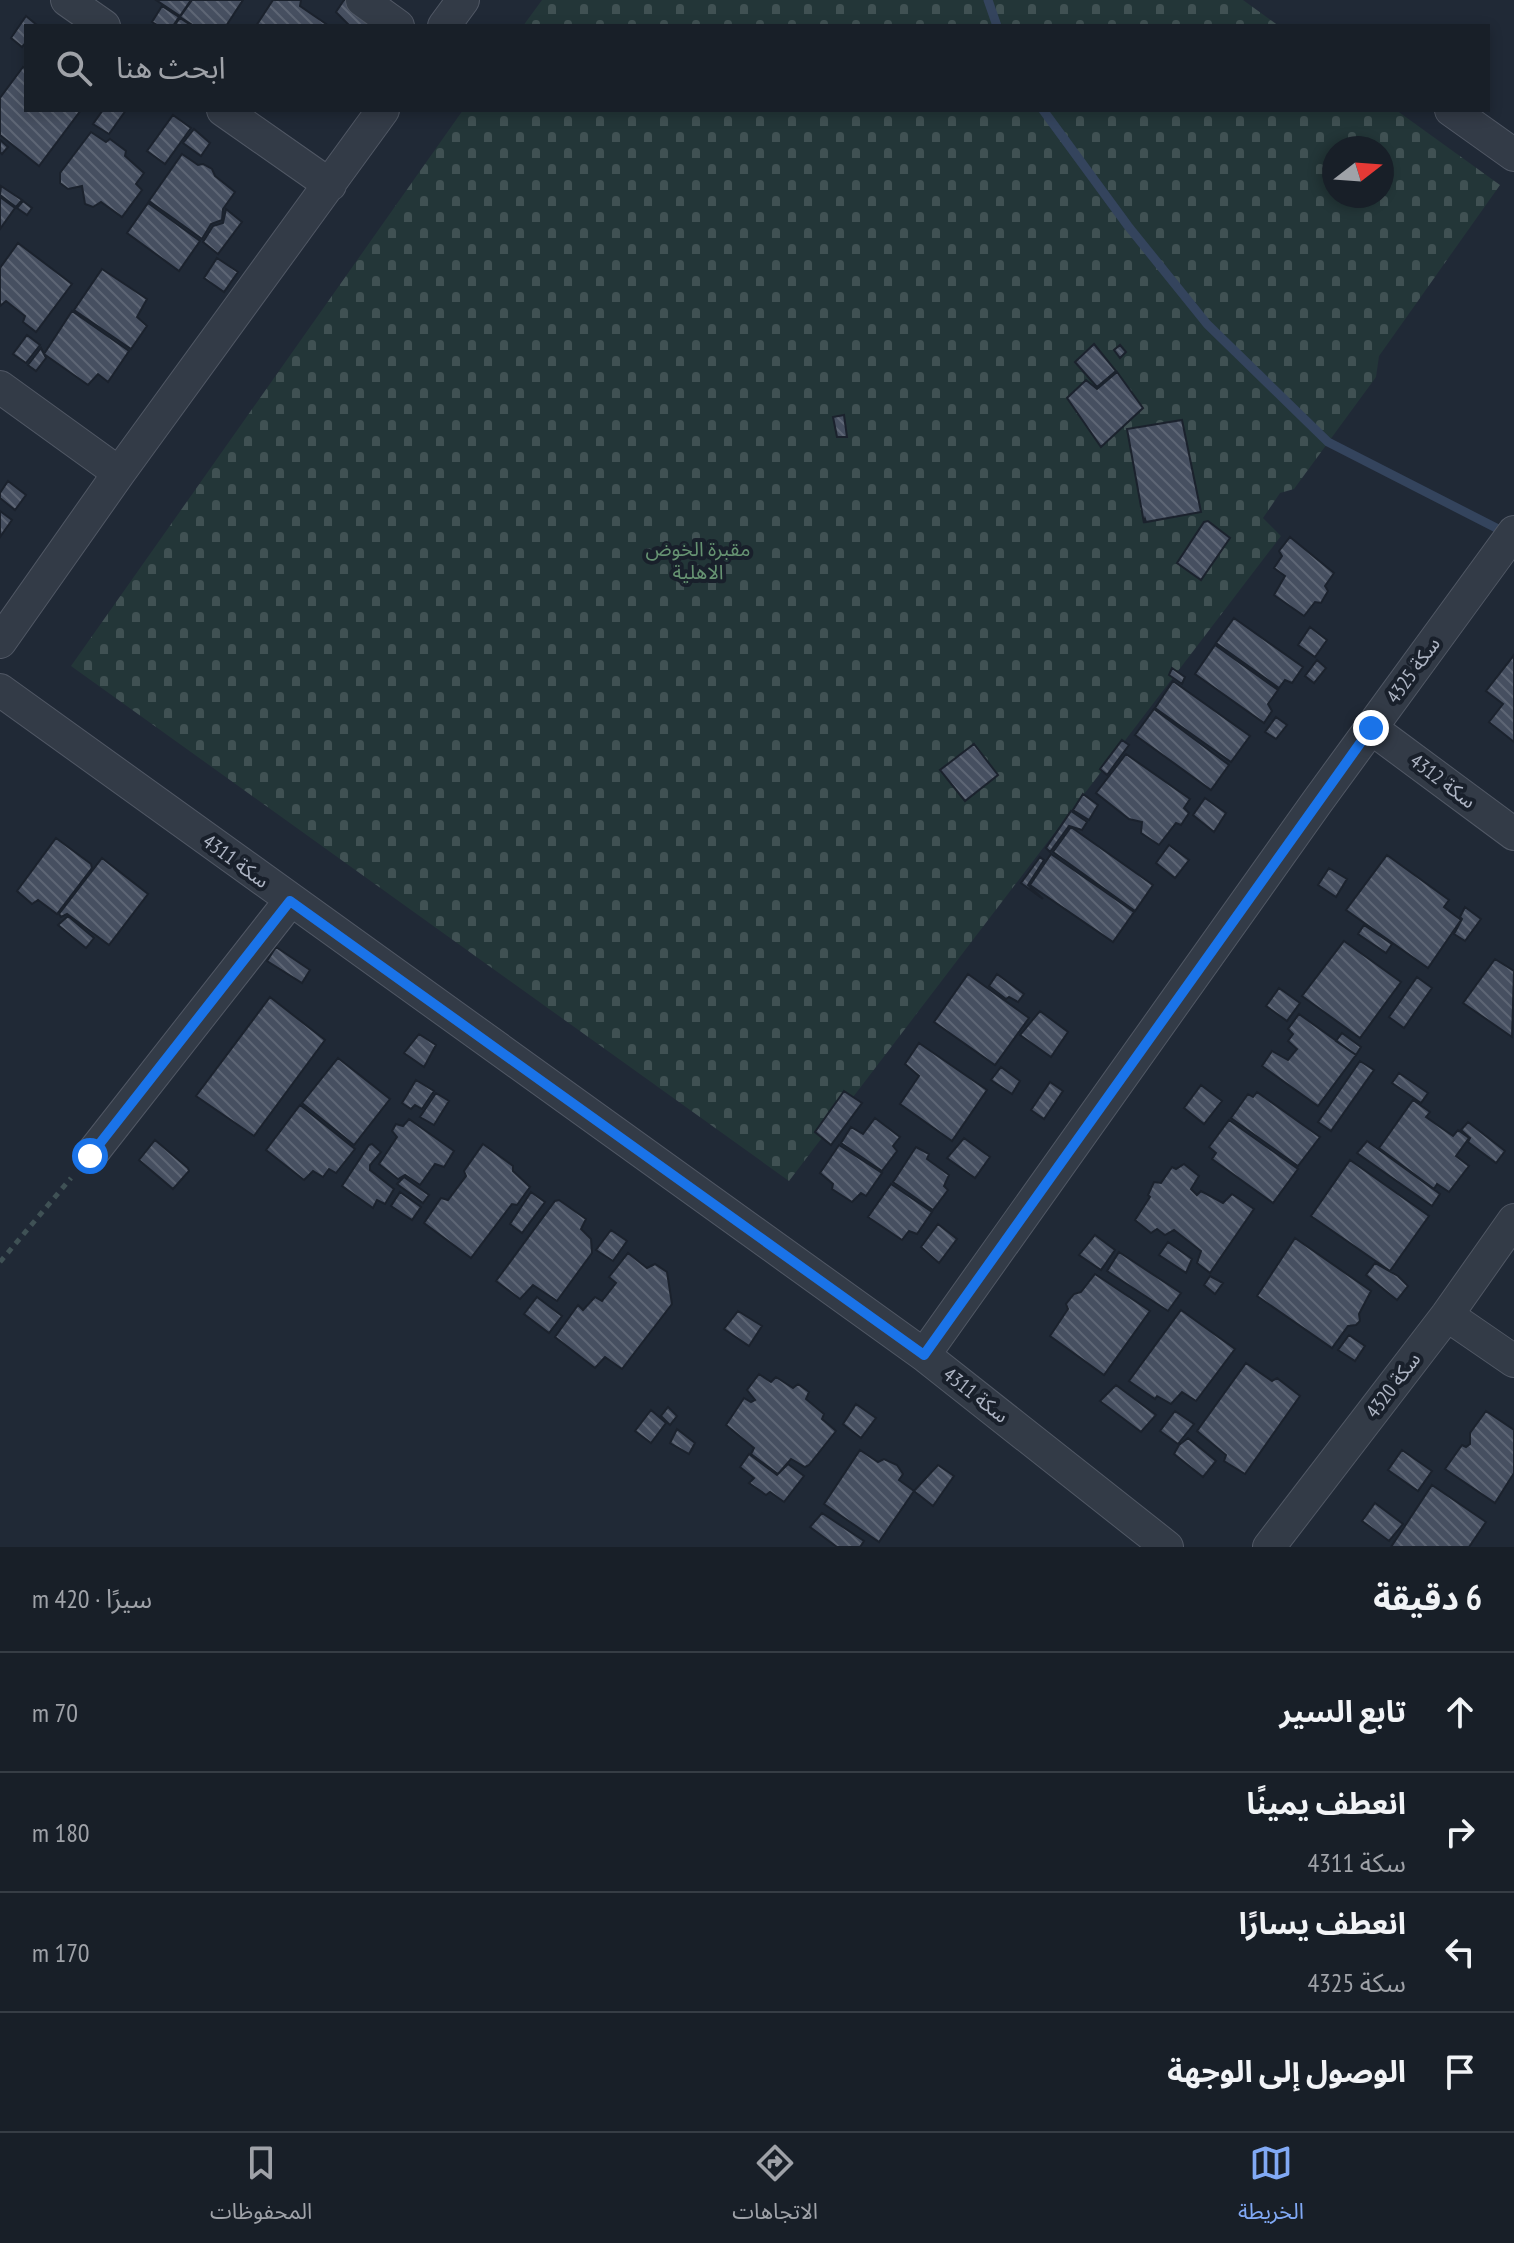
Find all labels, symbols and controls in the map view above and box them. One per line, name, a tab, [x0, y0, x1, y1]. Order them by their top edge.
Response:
search box	[24, 24, 1490, 112]
icon: search	[52, 46, 96, 90]
text: ابحث هنا	[116, 47, 226, 86]
north arrow	[1322, 136, 1394, 208]
park label: مقبرة الخوض الاهلية	[646, 536, 750, 585]
street label: سكة 4325	[1380, 632, 1446, 708]
route end	[1353, 710, 1389, 746]
street label: سكة 4312	[1405, 748, 1481, 814]
street label: سكة 4311	[198, 828, 274, 894]
route start	[72, 1138, 108, 1174]
street label: سكة 4320	[1360, 1347, 1426, 1423]
street label: سكة 4311	[938, 1361, 1014, 1429]
text: 6 دقيقة	[1373, 1575, 1482, 1619]
text: سيرًا · 420 m	[32, 1582, 152, 1615]
icon: ahead	[1438, 1690, 1482, 1734]
text: تابع السير	[1279, 1691, 1406, 1730]
text: 70 m	[32, 1696, 78, 1729]
text: انعطف يمينًا	[1246, 1783, 1406, 1822]
icon: right	[1438, 1810, 1482, 1854]
text: 180 m	[32, 1816, 90, 1849]
text: سكة 4311	[1307, 1846, 1406, 1879]
text: انعطف يسارًا	[1239, 1903, 1406, 1942]
icon: left	[1438, 1930, 1482, 1974]
text: 170 m	[32, 1936, 90, 1969]
text: سكة 4325	[1307, 1966, 1406, 1999]
icon: arrive	[1438, 2050, 1482, 2094]
text: الوصول إلى الوجهة	[1167, 2051, 1406, 2090]
tab: المحفوظات	[210, 2141, 312, 2235]
tab: الاتجاهات	[732, 2141, 818, 2235]
tab: الخريطة	[1238, 2141, 1304, 2235]

